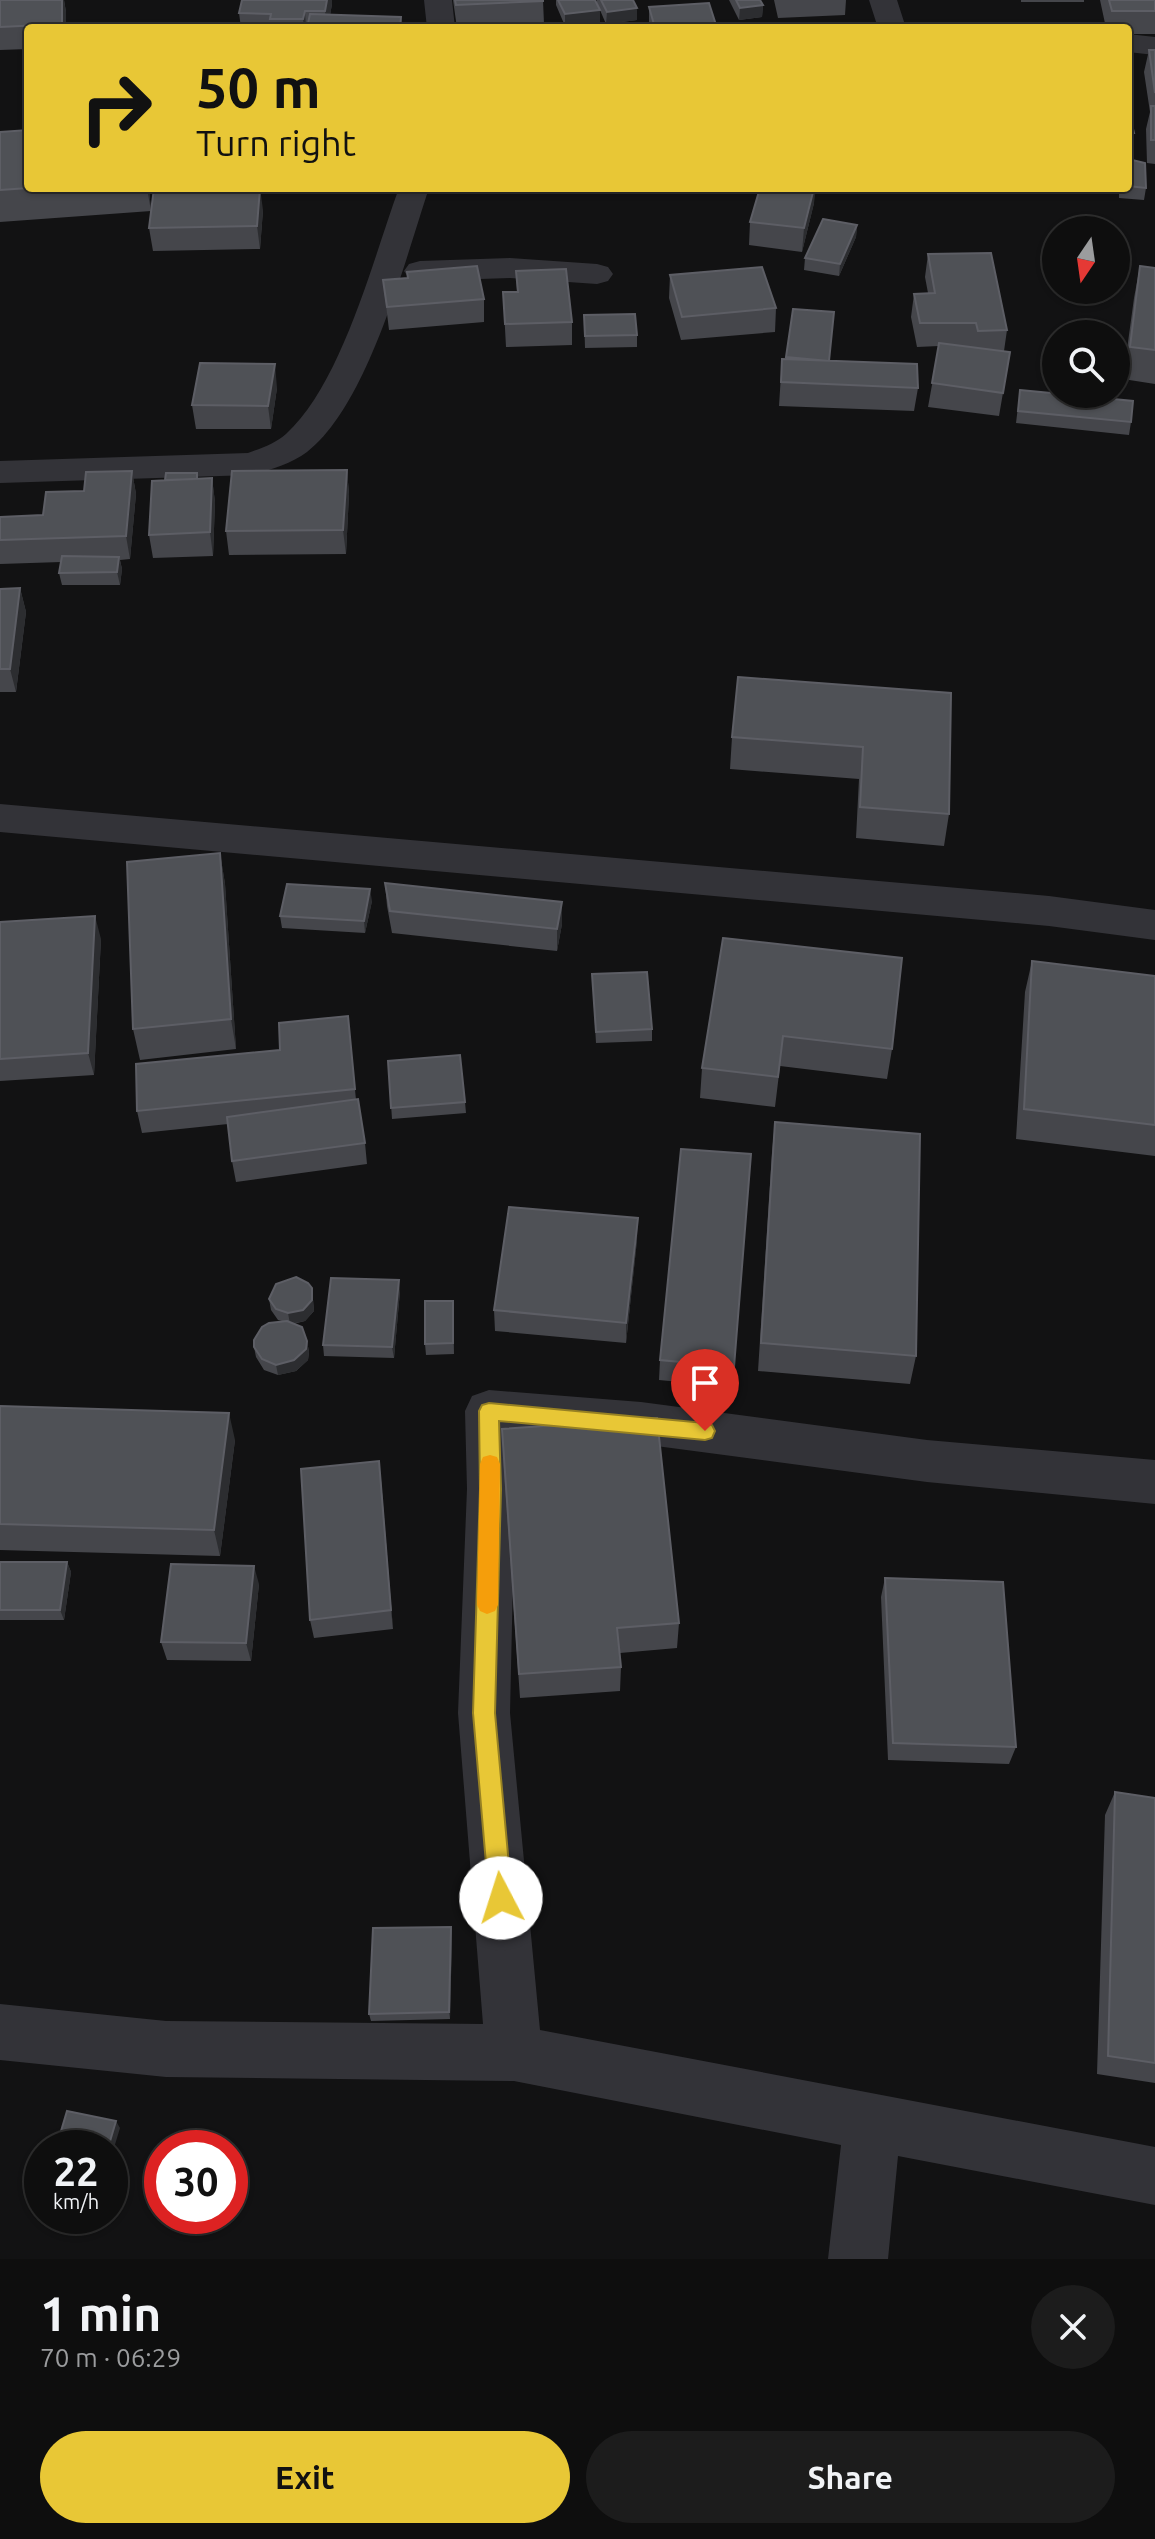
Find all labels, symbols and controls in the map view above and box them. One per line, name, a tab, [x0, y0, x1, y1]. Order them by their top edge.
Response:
icon: right	[64, 56, 168, 160]
text: 50 m	[196, 56, 321, 119]
text: Turn right	[196, 122, 356, 163]
north arrow	[1042, 216, 1130, 304]
map controls	[1042, 216, 1130, 408]
button: search	[1042, 320, 1130, 408]
pin	[671, 1349, 739, 1431]
icon: arrive	[683, 1361, 727, 1405]
position arrow	[459, 1856, 543, 1940]
speed limit sign: 30	[144, 2130, 248, 2234]
text: 22	[53, 2149, 99, 2194]
text: km/h	[53, 2190, 99, 2213]
button: close	[1031, 2285, 1115, 2369]
text: 1 min	[40, 2286, 161, 2340]
text: 70 m · 06:29	[40, 2343, 181, 2372]
button: Exit	[40, 2431, 570, 2523]
button: Share	[586, 2431, 1115, 2523]

